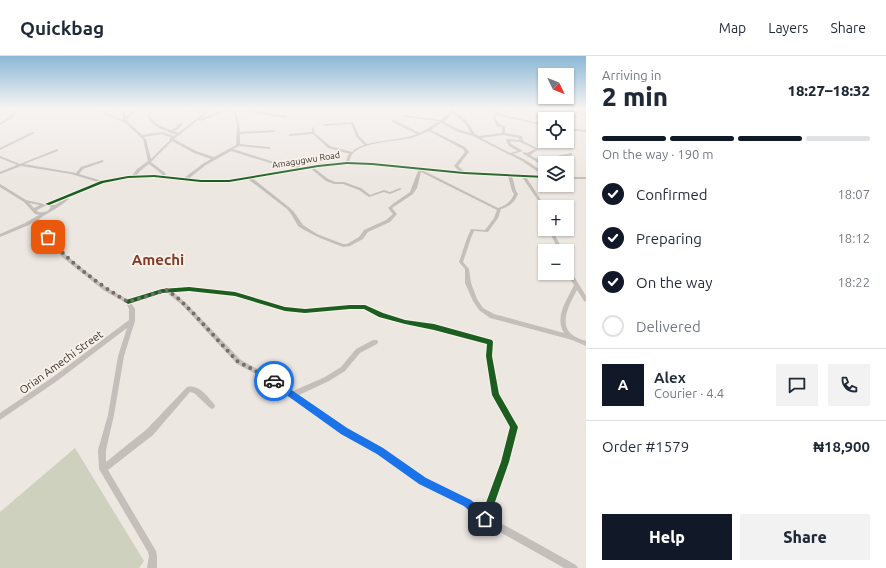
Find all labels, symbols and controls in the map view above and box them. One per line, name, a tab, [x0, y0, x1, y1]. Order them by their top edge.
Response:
text: Quickbag	[20, 17, 104, 39]
text: Map	[719, 20, 746, 36]
text: Layers	[768, 20, 808, 36]
text: Share	[830, 20, 866, 36]
north arrow	[538, 68, 574, 104]
map controls	[538, 68, 574, 280]
text: Arriving in	[602, 68, 661, 82]
text: 2 min	[602, 82, 668, 111]
text: 18:27–18:32	[787, 82, 870, 99]
button: locate	[538, 112, 574, 148]
text: On the way · 190 m	[602, 147, 714, 161]
street label: Amagugwu Road	[271, 150, 341, 170]
button: layers	[538, 156, 574, 192]
icon: check	[602, 183, 624, 205]
text: Confirmed	[636, 186, 708, 203]
text: 18:07	[837, 187, 870, 201]
button: +	[538, 200, 574, 236]
pin	[31, 220, 65, 254]
icon: bag	[37, 226, 59, 248]
icon: check	[602, 227, 624, 249]
text: Preparing	[636, 230, 702, 247]
text: 18:12	[837, 231, 870, 245]
button: −	[538, 244, 574, 280]
district label: Amechi	[132, 251, 184, 268]
icon: check	[602, 271, 624, 293]
text: On the way	[636, 274, 712, 291]
text: 18:22	[837, 275, 870, 289]
text: Delivered	[636, 318, 701, 335]
street label: Orian Amechi Street	[17, 327, 105, 396]
courier	[254, 361, 294, 401]
button: chat	[776, 364, 818, 406]
button: phone	[828, 364, 870, 406]
text: Alex	[654, 369, 686, 386]
icon: car	[263, 370, 285, 392]
text: A	[618, 376, 628, 393]
text: Courier · 4.4	[654, 386, 724, 400]
text: Order #1579	[602, 438, 689, 455]
text: ₦18,900	[813, 438, 870, 455]
pin	[468, 502, 502, 536]
icon: home	[474, 508, 496, 530]
button: Help	[602, 514, 732, 560]
button: Share	[740, 514, 870, 560]

